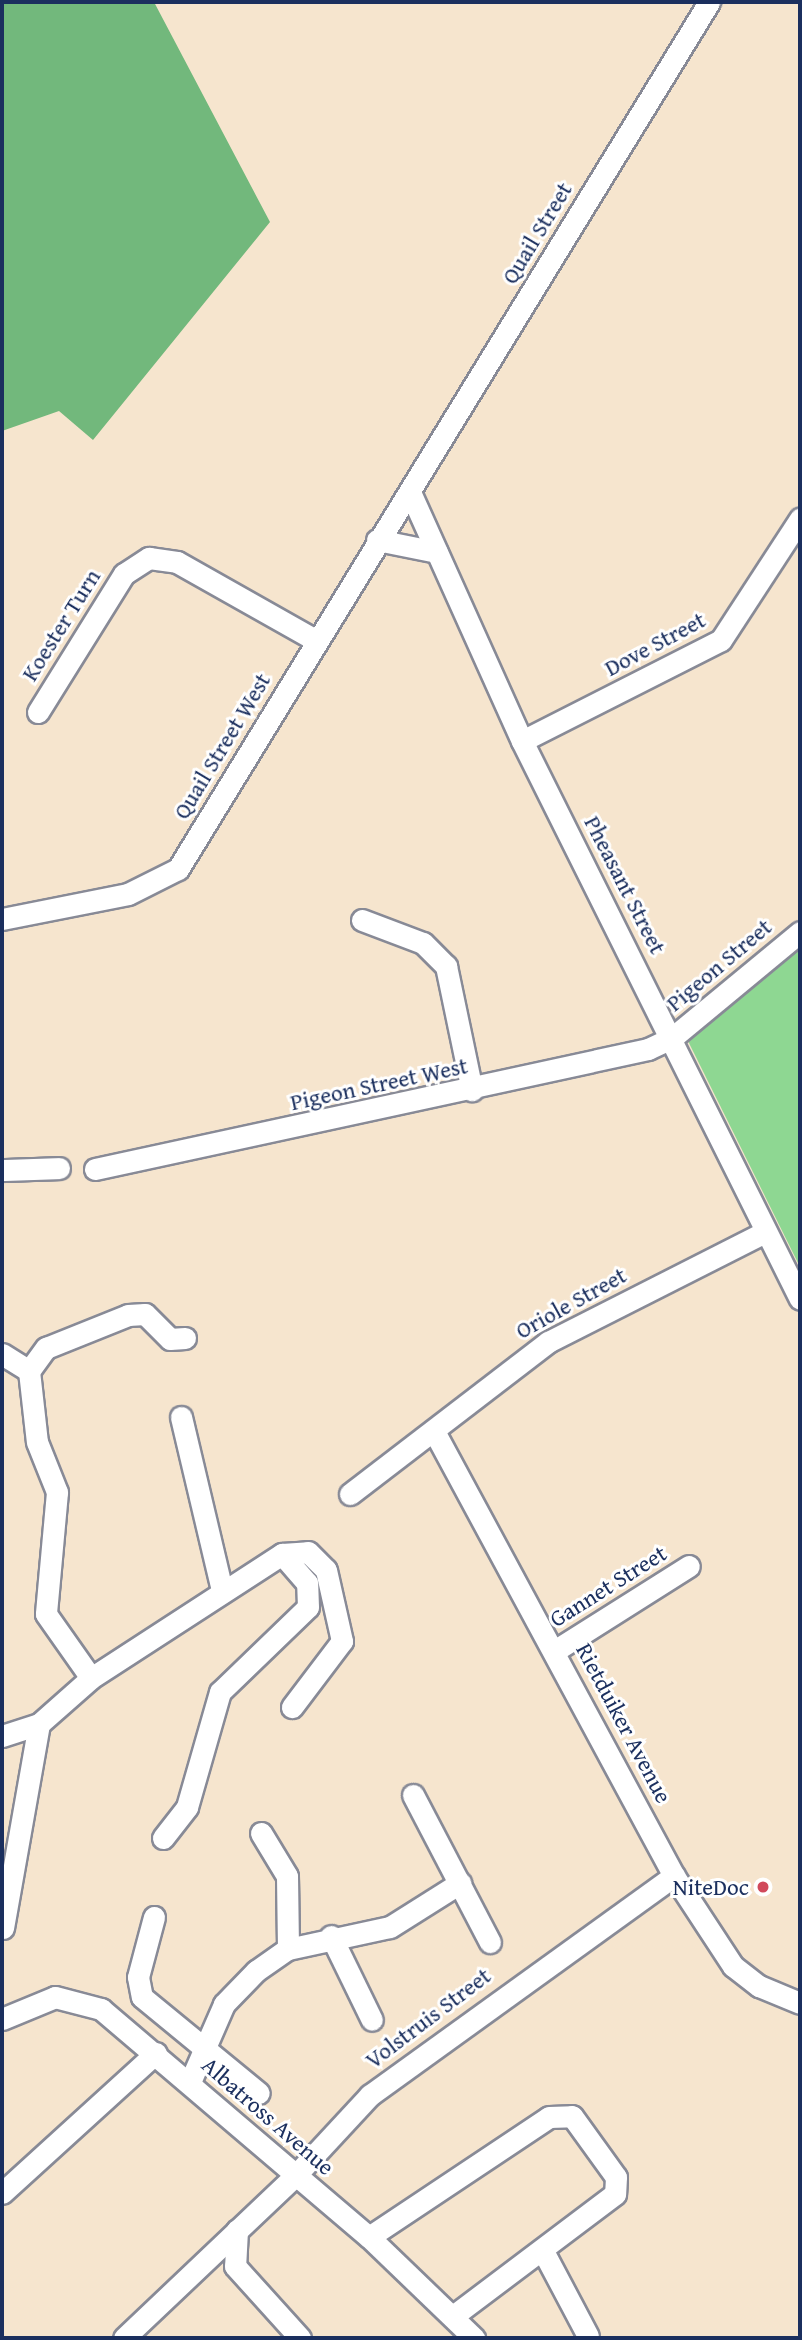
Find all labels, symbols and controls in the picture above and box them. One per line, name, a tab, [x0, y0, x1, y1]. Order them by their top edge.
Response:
street label: Quail Street	[496, 177, 578, 289]
street label: Koester Turn	[16, 564, 106, 686]
street label: Dove Street	[600, 606, 710, 682]
street label: Quail Street West	[168, 668, 276, 824]
street label: Pheasant Street	[578, 811, 672, 959]
street label: Pigeon Street	[661, 913, 777, 1017]
street label: Pigeon Street West	[288, 1052, 470, 1116]
street label: Oriole Street	[511, 1261, 631, 1345]
street label: Gannet Street	[545, 1539, 671, 1633]
street label: Rietduiker Avenue	[570, 1638, 678, 1808]
place label: NiteDoc	[673, 1873, 749, 1901]
marker: NiteDoc	[755, 1879, 771, 1895]
street label: Volstruis Street	[360, 1962, 496, 2074]
street label: Albatross Avenue	[196, 2051, 340, 2181]

